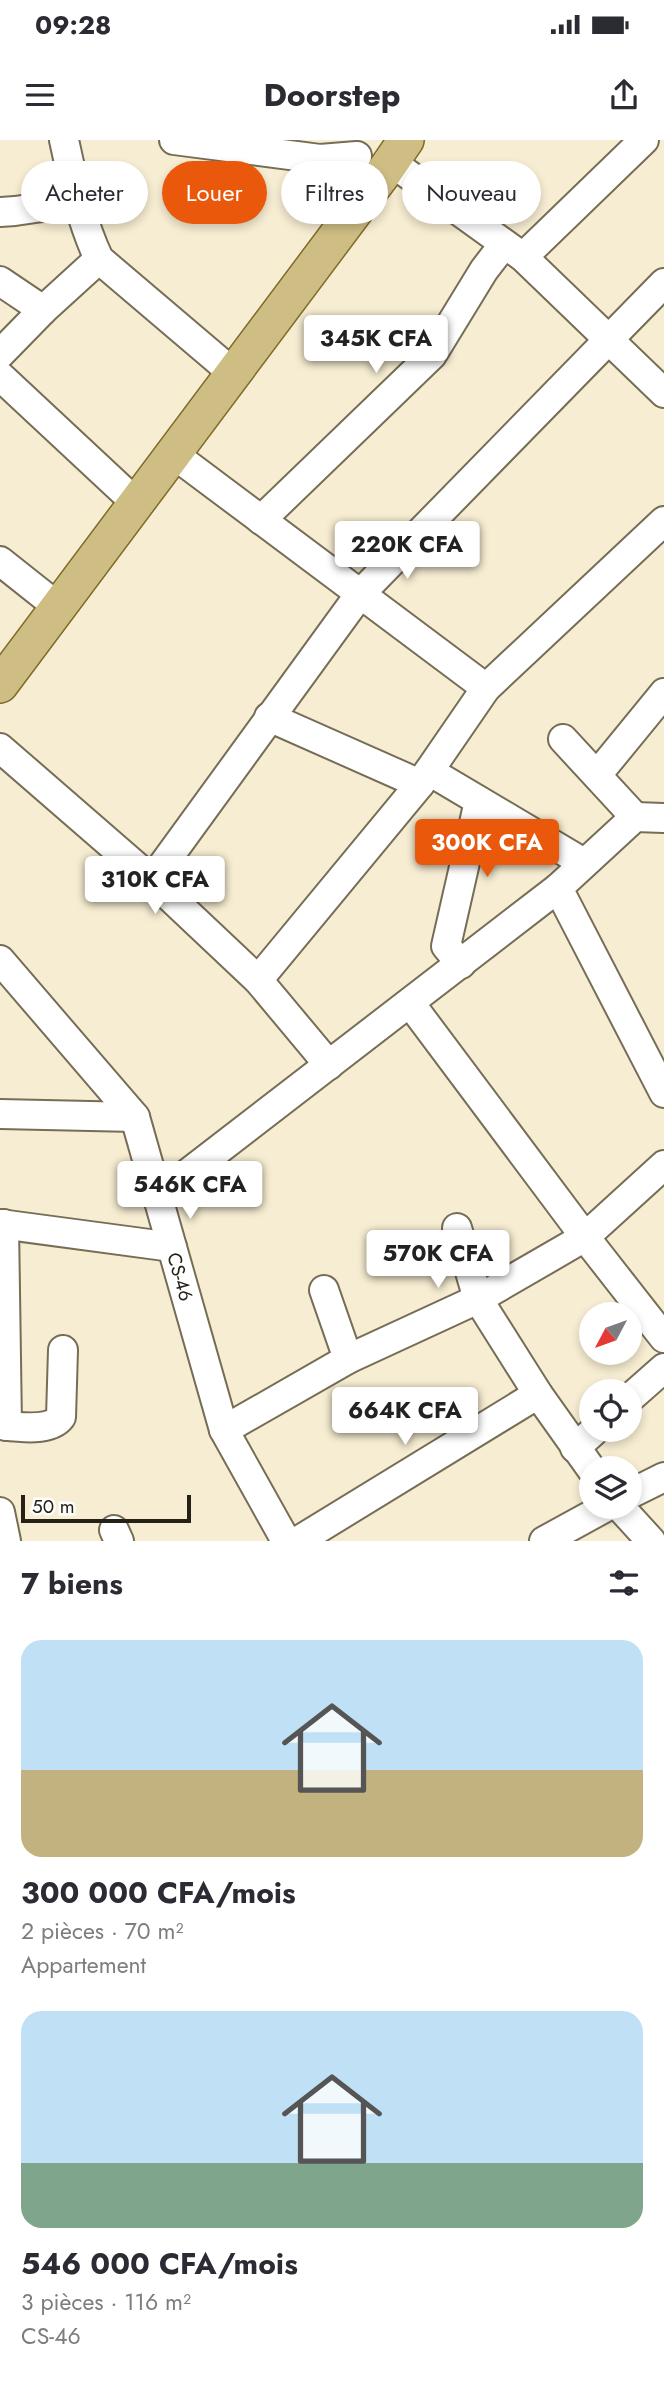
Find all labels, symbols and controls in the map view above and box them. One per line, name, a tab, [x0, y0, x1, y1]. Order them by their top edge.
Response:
text: 09:28	[35, 6, 111, 44]
text: Doorstep	[263, 72, 401, 118]
icon: menu	[21, 76, 59, 114]
icon: share	[605, 76, 643, 114]
chip: Acheter	[21, 161, 148, 224]
chip: Louer	[162, 161, 267, 224]
chip: Filtres	[281, 161, 388, 224]
chip: Nouveau	[402, 161, 541, 224]
pin: 345K CFA	[304, 316, 448, 375]
text: 345K CFA	[320, 321, 432, 355]
pin: 220K CFA	[335, 522, 479, 581]
text: 220K CFA	[351, 527, 463, 561]
pin: 300K CFA	[415, 820, 559, 879]
text: 300K CFA	[431, 825, 543, 859]
pin: 310K CFA	[83, 856, 227, 916]
text: 310K CFA	[101, 862, 209, 896]
pin: 546K CFA	[118, 1161, 262, 1221]
text: 546K CFA	[133, 1167, 247, 1201]
pin: 570K CFA	[366, 1230, 510, 1290]
text: 570K CFA	[382, 1236, 494, 1270]
street label: CS-46	[160, 1249, 200, 1304]
north arrow	[579, 1302, 642, 1365]
map controls	[579, 1302, 642, 1519]
button: locate	[579, 1379, 642, 1442]
pin: 664K CFA	[333, 1388, 477, 1447]
text: 664K CFA	[348, 1393, 462, 1427]
button: layers	[579, 1456, 642, 1519]
scale bar	[21, 1492, 191, 1524]
text: 50 m	[32, 1493, 75, 1520]
text: 7 biens	[21, 1562, 123, 1605]
icon: filters	[605, 1564, 643, 1602]
icon: home	[269, 1685, 395, 1811]
text: 300 000 CFA/mois	[21, 1871, 296, 1914]
text: 2 pièces · 70 m²	[21, 1914, 183, 1948]
text: Appartement	[21, 1948, 146, 1982]
icon: home	[269, 2056, 395, 2182]
text: 546 000 CFA/mois	[21, 2242, 298, 2285]
text: 3 pièces · 116 m²	[21, 2285, 191, 2319]
text: CS-46	[21, 2319, 81, 2353]

